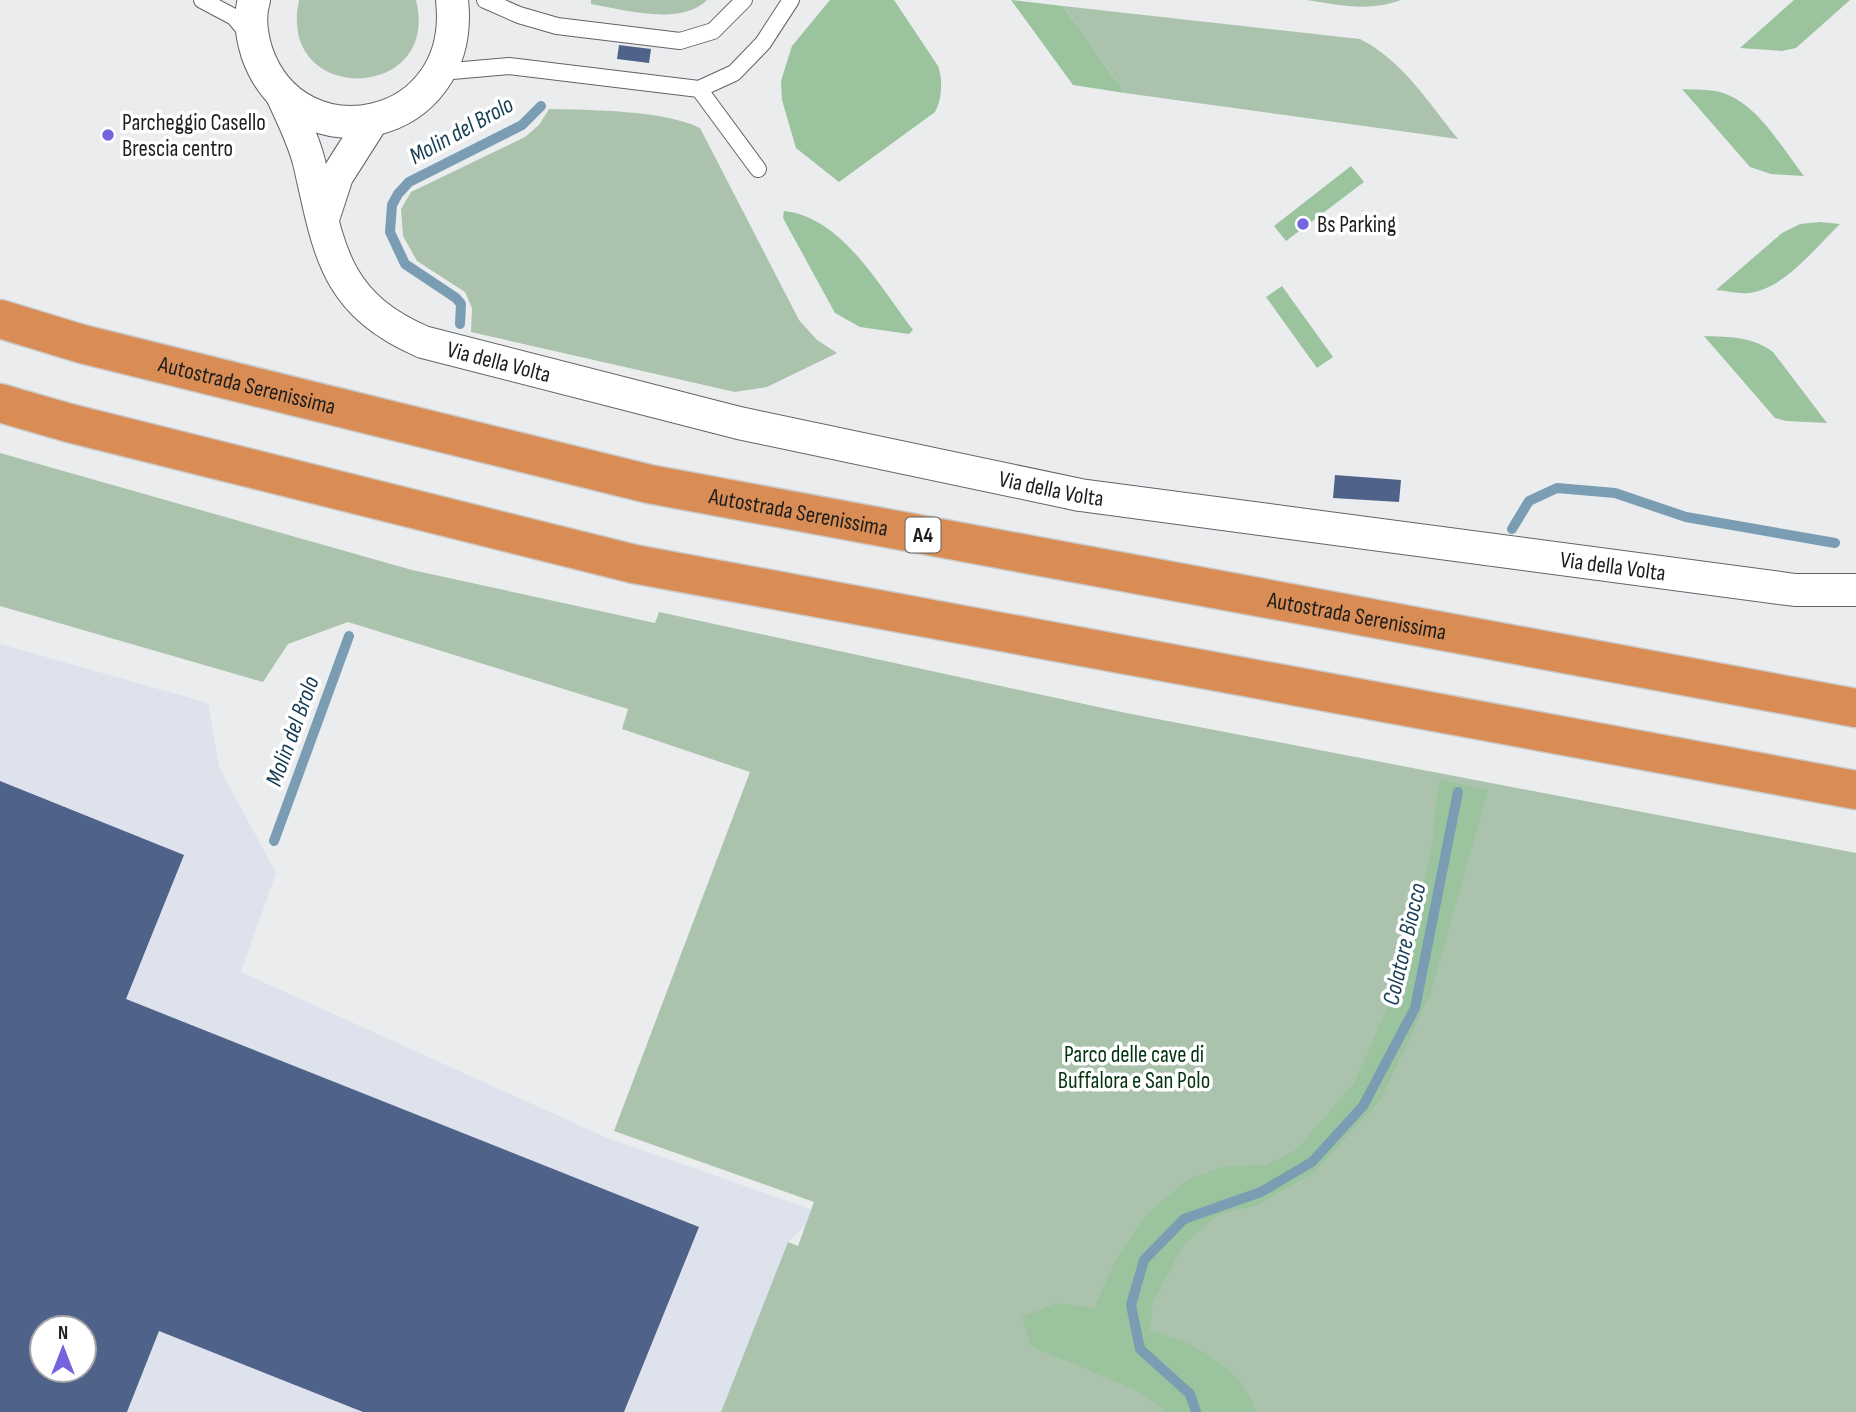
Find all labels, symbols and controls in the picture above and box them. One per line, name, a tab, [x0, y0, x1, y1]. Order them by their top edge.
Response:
water label: Molin del Brolo	[404, 90, 519, 171]
place label: Parcheggio Casello Brescia centro	[122, 109, 266, 163]
marker: Parcheggio Casello Brescia centro	[100, 127, 116, 143]
place label: Bs Parking	[1317, 211, 1396, 239]
marker: Bs Parking	[1295, 216, 1311, 232]
street label: Via della Volta	[444, 336, 554, 389]
street label: Autostrada Serenissima	[155, 350, 338, 421]
street label: Via della Volta	[996, 465, 1105, 513]
street label: Autostrada Serenissima	[706, 482, 890, 543]
road number: A4	[906, 518, 940, 552]
street label: Via della Volta	[1558, 546, 1667, 588]
street label: Autostrada Serenissima	[1264, 586, 1449, 647]
water label: Molin del Brolo	[259, 672, 326, 790]
water label: Colatore Biocco	[1376, 880, 1433, 1008]
park label: Parco delle cave di Buffalora e San Polo	[1058, 1041, 1210, 1095]
north arrow	[28, 1314, 98, 1384]
text: N	[58, 1322, 68, 1345]

